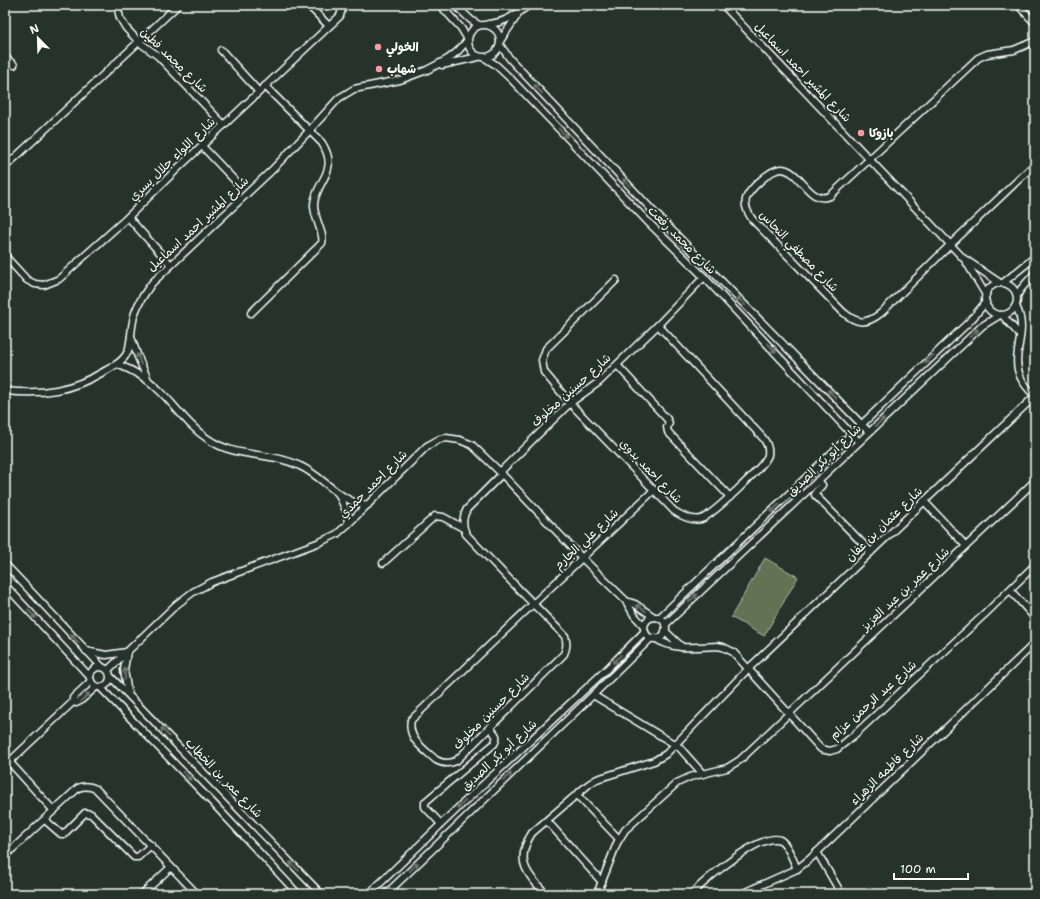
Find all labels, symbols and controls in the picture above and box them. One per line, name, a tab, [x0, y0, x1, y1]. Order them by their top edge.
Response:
north arrow	[18, 18, 58, 58]
street label: شارع المشير احمد اسماعيل	[750, 19, 855, 126]
text: N	[27, 21, 41, 38]
street label: شارع محمد فطين	[136, 24, 211, 97]
place label: الخولي	[386, 39, 419, 58]
marker: الخولي	[373, 42, 383, 52]
place label: شهاب	[387, 61, 416, 77]
marker: شهاب	[374, 64, 384, 74]
one-way arrow	[533, 84, 543, 94]
street label: شارع اللواء جلال يسري	[125, 114, 219, 205]
place label: بازوكا	[869, 125, 894, 141]
one-way arrow	[559, 128, 568, 138]
marker: بازوكا	[856, 128, 866, 138]
street label: شارع المشير احمد اسماعيل	[144, 173, 253, 276]
one-way arrow	[622, 178, 632, 188]
street label: شارع محمد رفعت	[644, 202, 720, 278]
street label: شارع مصطفي النحاس	[754, 207, 842, 297]
one-way arrow	[736, 296, 746, 306]
one-way arrow	[969, 328, 979, 338]
one-way arrow	[767, 343, 777, 353]
street label: شارع حسنين مخلوف	[528, 350, 615, 431]
one-way arrow	[134, 354, 142, 366]
one-way arrow	[924, 355, 934, 364]
one-way arrow	[827, 389, 837, 399]
one-way arrow	[875, 417, 885, 427]
street label: شارع أبو بكر الصديق	[783, 420, 865, 500]
street label: شارع احمد بدوي	[616, 435, 686, 507]
street label: شارع احمد حمدي	[335, 446, 411, 522]
street label: شارع عثمان بن عفان	[842, 483, 927, 566]
one-way arrow	[770, 503, 780, 512]
street label: شارع علي الجارم	[550, 505, 624, 575]
street label: شارع عمر بن عبد العزيز	[856, 544, 953, 636]
one-way arrow	[688, 594, 698, 603]
one-way arrow	[635, 604, 646, 612]
one-way arrow	[27, 609, 36, 619]
one-way arrow	[70, 634, 79, 644]
one-way arrow	[612, 654, 622, 664]
street label: شارع عبد الرحمن عزام	[826, 657, 921, 744]
one-way arrow	[121, 668, 128, 681]
street label: شارع حسنين مخلوف	[449, 669, 534, 754]
one-way arrow	[80, 692, 91, 701]
street label: شارع أبو بكر الصديق	[458, 716, 541, 795]
one-way arrow	[160, 727, 170, 737]
street label: شارع فاطمه الزهراء	[847, 730, 928, 809]
street label: شارع عمر بن الخطاب	[181, 735, 266, 822]
one-way arrow	[182, 771, 191, 781]
one-way arrow	[502, 772, 513, 781]
one-way arrow	[456, 801, 466, 810]
scale bar	[894, 855, 968, 881]
one-way arrow	[289, 861, 299, 871]
text: 100 m	[900, 861, 936, 877]
one-way arrow	[409, 862, 419, 872]

